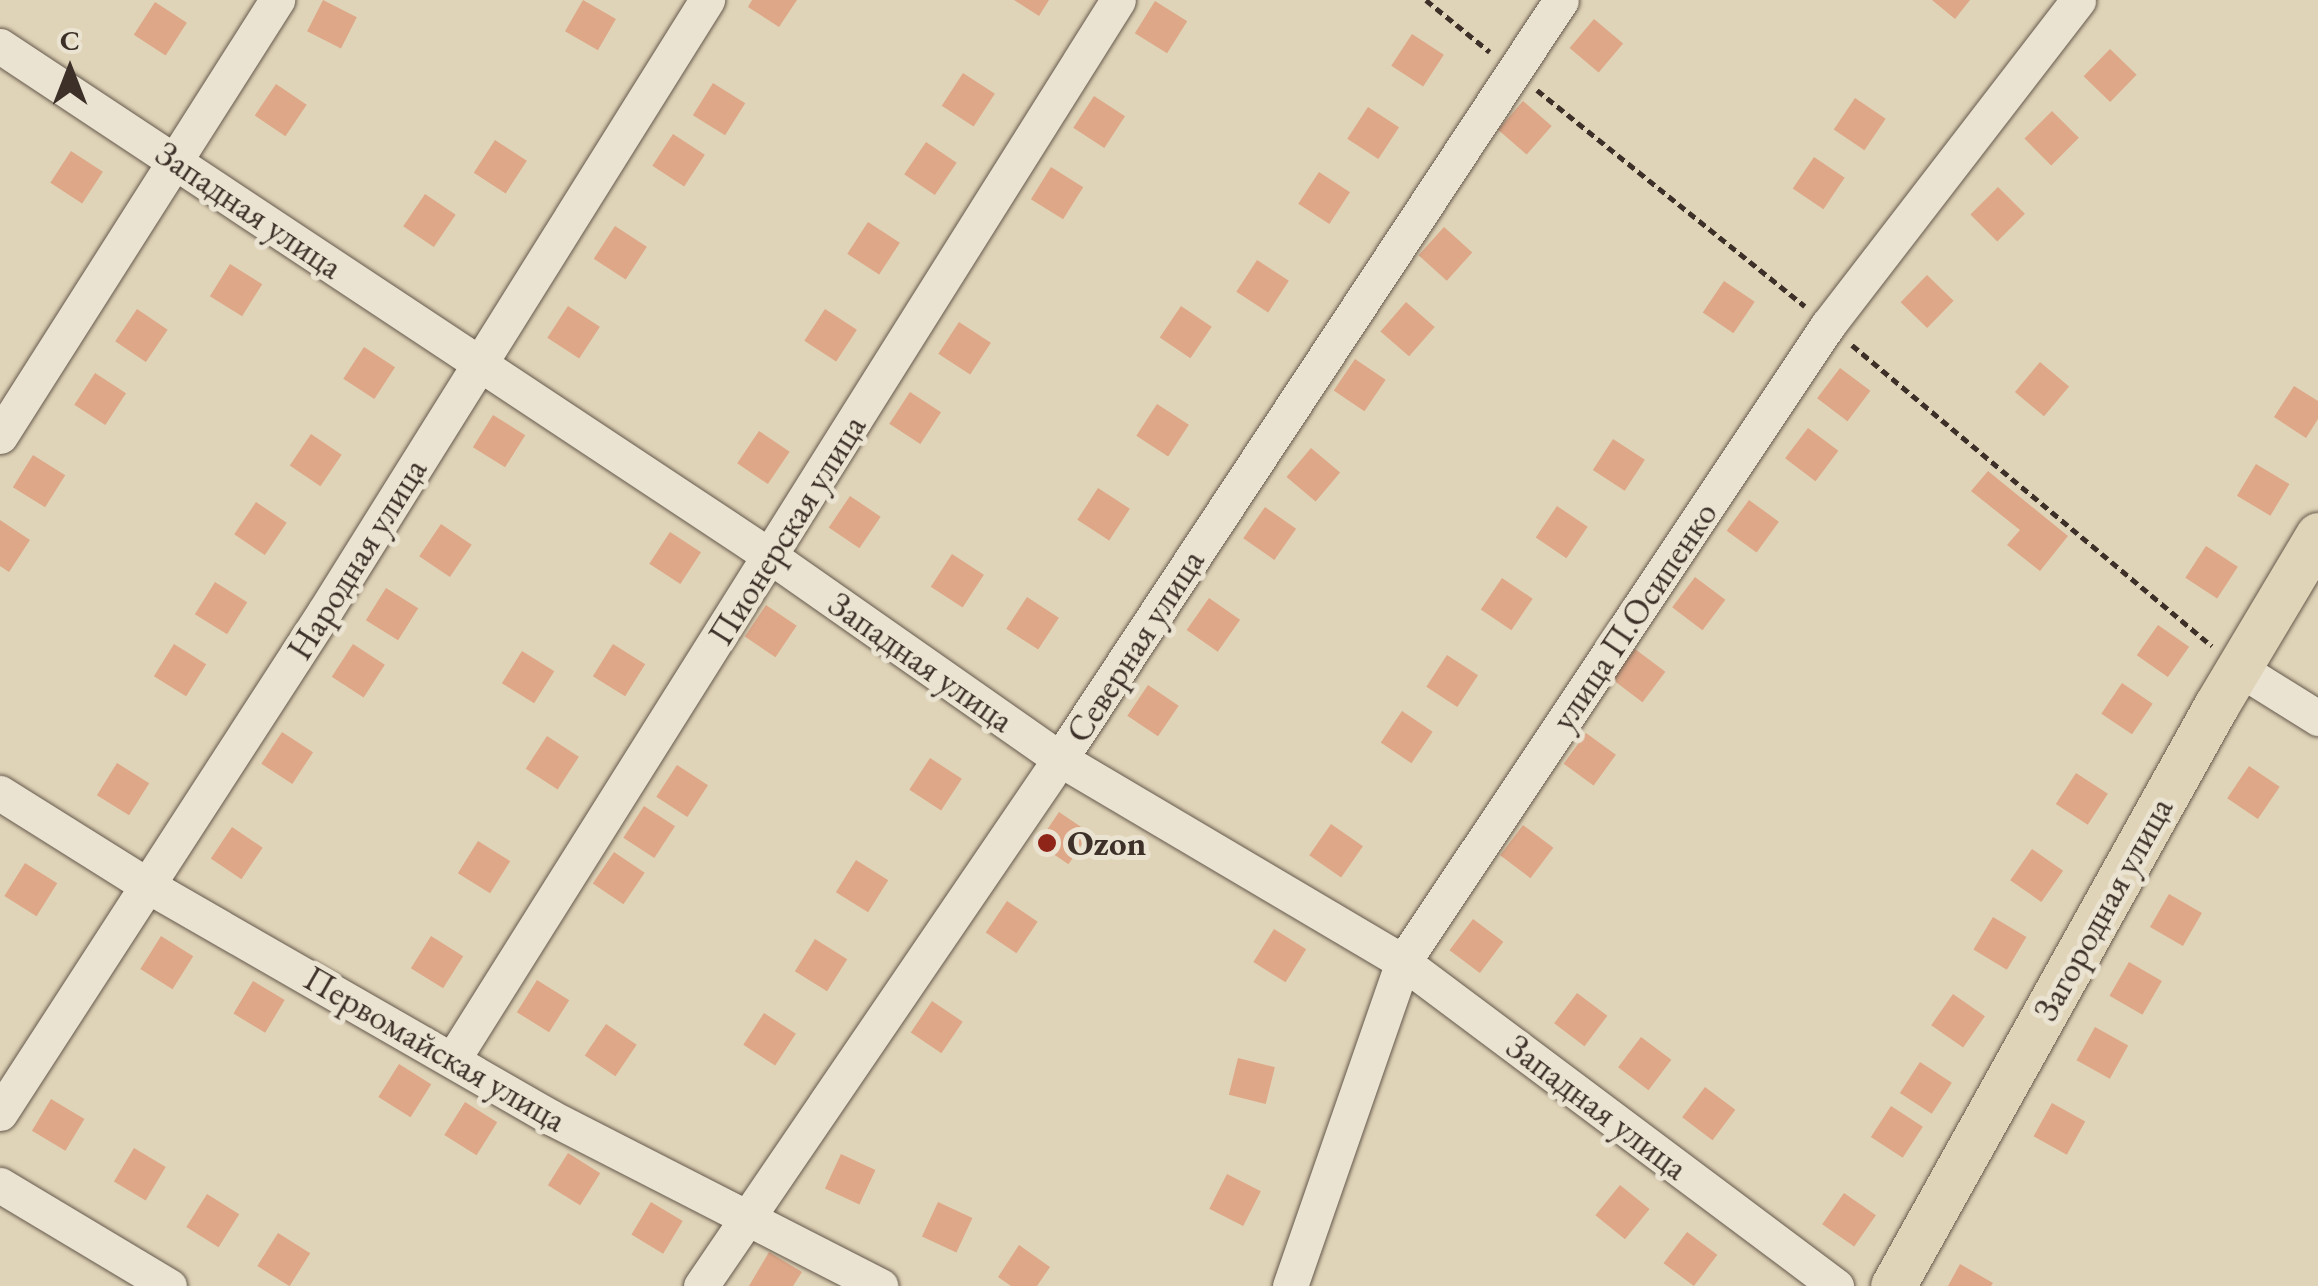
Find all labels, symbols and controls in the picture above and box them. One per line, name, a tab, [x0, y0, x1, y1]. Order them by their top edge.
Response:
north arrow	[20, 20, 120, 120]
text: С	[60, 22, 80, 58]
street label: Западная улица	[148, 132, 350, 288]
street label: Пионерская улица	[699, 407, 875, 653]
street label: Народная улица	[278, 451, 436, 667]
street label: улица П.Осипенко	[1542, 494, 1726, 738]
street label: Северная улица	[1057, 542, 1213, 750]
street label: Западная улица	[821, 583, 1021, 741]
street label: Загородная улица	[2024, 790, 2182, 1028]
place label: Ozon	[1067, 822, 1146, 864]
marker: Ozon	[1036, 832, 1058, 854]
street label: Первомайская улица	[297, 957, 573, 1141]
street label: Западная улица	[1498, 1025, 1696, 1189]

